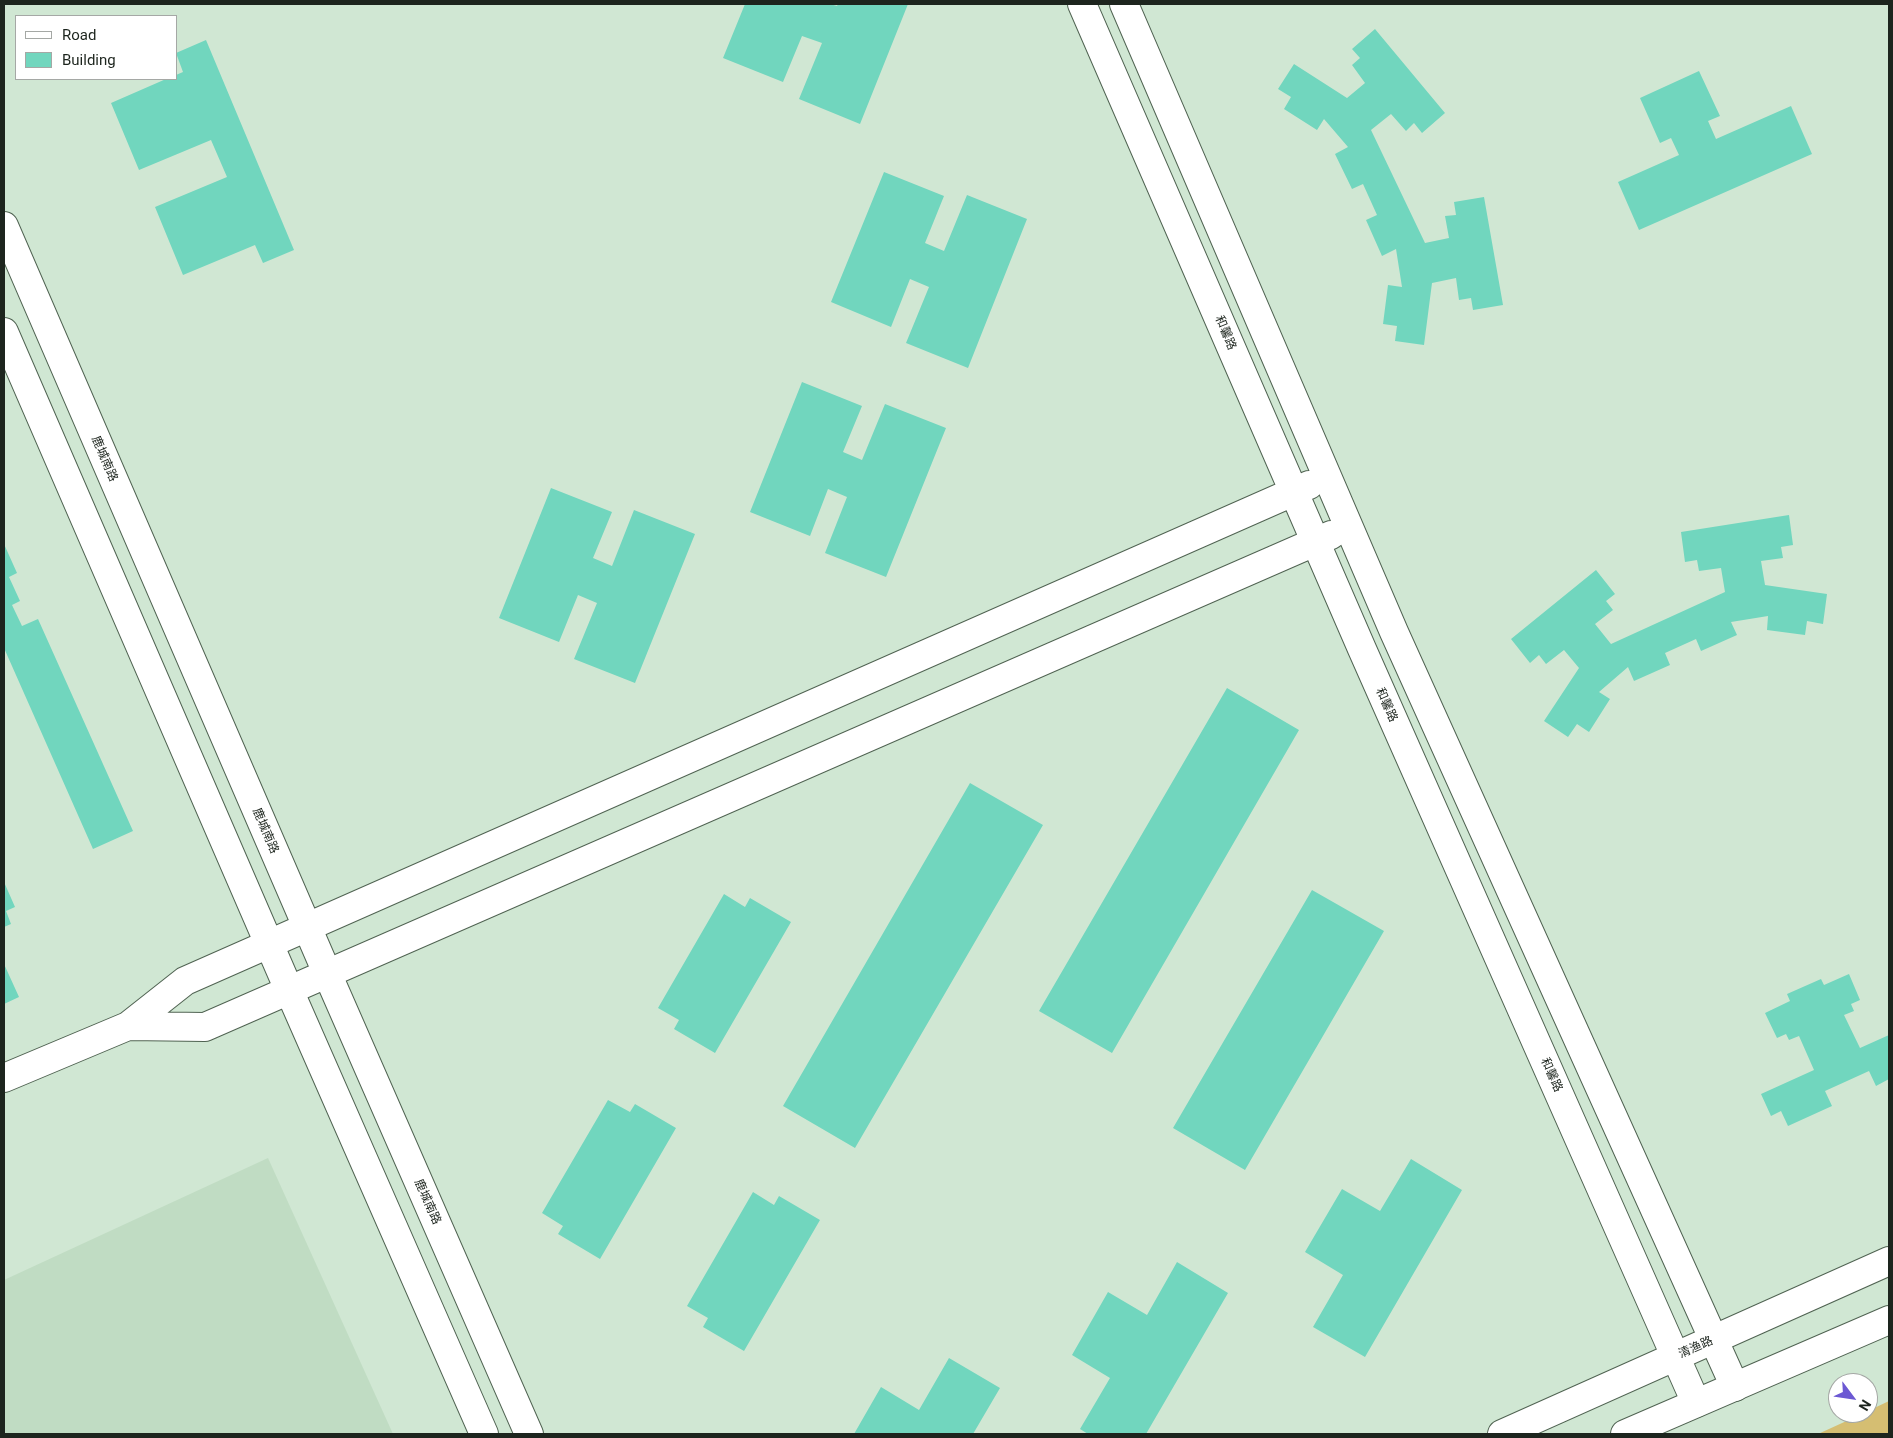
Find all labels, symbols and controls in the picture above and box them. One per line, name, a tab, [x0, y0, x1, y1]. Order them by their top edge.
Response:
legend	[15, 15, 178, 80]
text: Road	[62, 26, 96, 44]
text: Building	[62, 51, 116, 69]
street label: 和馨路	[1211, 314, 1239, 352]
street label: 鹿城南路	[88, 434, 120, 484]
street label: 和馨路	[1372, 686, 1400, 724]
street label: 鹿城南路	[249, 806, 281, 856]
street label: 和馨路	[1537, 1056, 1565, 1094]
street label: 鹿城南路	[411, 1177, 443, 1227]
street label: 清渔路	[1677, 1334, 1715, 1362]
north arrow	[1828, 1373, 1878, 1423]
text: N	[1856, 1397, 1874, 1414]

